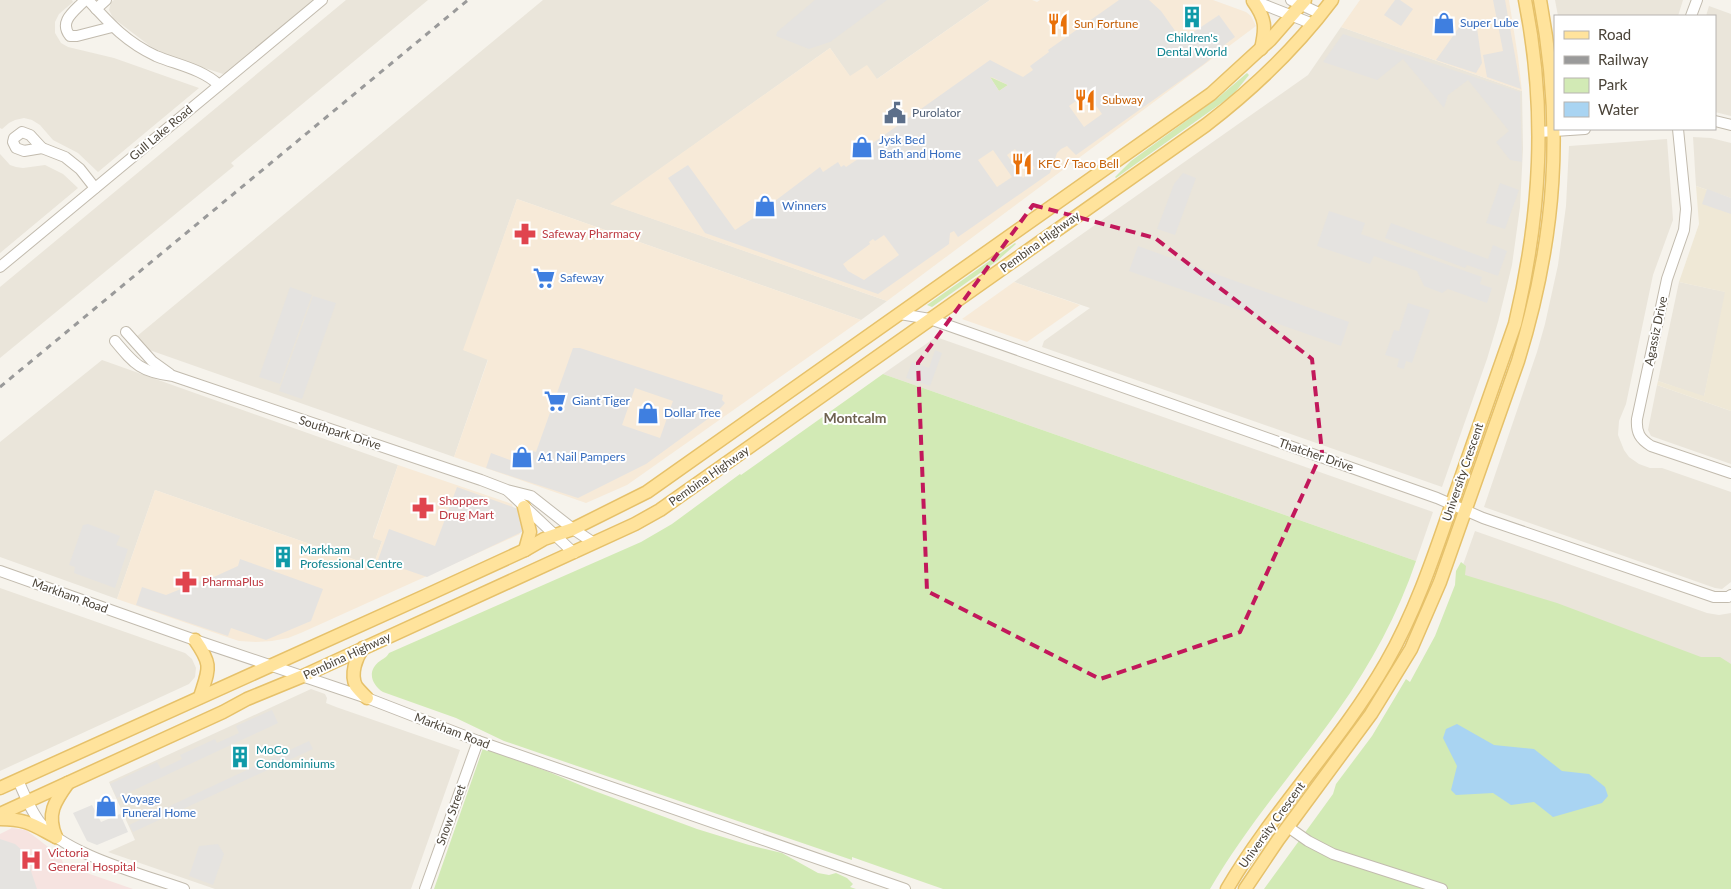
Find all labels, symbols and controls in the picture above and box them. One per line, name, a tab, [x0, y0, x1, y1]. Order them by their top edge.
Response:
building icon: Children's Dental World	[1179, 4, 1205, 30]
shop icon: Super Lube	[1431, 10, 1457, 36]
restaurant icon: Sun Fortune	[1045, 11, 1071, 37]
place label: Super Lube	[1460, 15, 1519, 30]
legend	[1554, 15, 1716, 130]
place label: Sun Fortune	[1074, 16, 1138, 31]
text: Road	[1598, 25, 1631, 43]
place label: Children's Dental World	[1157, 30, 1227, 59]
text: Railway	[1598, 50, 1649, 68]
text: Park	[1598, 75, 1628, 93]
restaurant icon: Subway	[1072, 87, 1098, 113]
place label: Subway	[1102, 92, 1144, 107]
public building icon: Purolator	[882, 100, 908, 126]
text: Water	[1598, 100, 1639, 118]
street label: Gull Lake Road	[126, 102, 195, 163]
place label: Purolator	[912, 105, 962, 120]
place label: Jysk Bed Bath and Home	[879, 132, 961, 161]
shop icon: Jysk Bed Bath and Home	[849, 134, 875, 160]
restaurant icon: KFC / Taco Bell	[1009, 151, 1035, 177]
place label: KFC / Taco Bell	[1038, 156, 1119, 171]
shop icon: Winners	[752, 193, 778, 219]
place label: Winners	[782, 198, 827, 213]
street label: Pembina Highway	[997, 207, 1083, 275]
pharmacy icon: Safeway Pharmacy	[512, 221, 538, 247]
place label: Safeway Pharmacy	[542, 226, 641, 241]
supermarket icon: Safeway	[531, 265, 557, 291]
place label: Safeway	[560, 270, 605, 285]
street label: Agassiz Drive	[1641, 295, 1670, 367]
supermarket icon: Giant Tiger	[542, 388, 568, 414]
place label: Giant Tiger	[572, 393, 631, 408]
shop icon: Dollar Tree	[635, 400, 661, 426]
place label: Dollar Tree	[664, 405, 721, 420]
district label: Montcalm	[823, 409, 887, 426]
street label: Southpark Drive	[297, 412, 383, 453]
street label: University Crescent	[1439, 420, 1487, 523]
street label: Thatcher Drive	[1277, 435, 1356, 474]
street label: Pembina Highway	[666, 442, 752, 509]
shop icon: A1 Nail Pampers	[509, 444, 535, 470]
place label: A1 Nail Pampers	[538, 449, 625, 464]
place label: Shoppers Drug Mart	[439, 493, 495, 522]
pharmacy icon: Shoppers Drug Mart	[410, 495, 436, 521]
place label: Markham Professional Centre	[300, 542, 402, 571]
building icon: Markham Professional Centre	[270, 544, 296, 570]
pharmacy icon: PharmaPlus	[173, 569, 199, 595]
place label: PharmaPlus	[202, 574, 264, 589]
street label: Markham Road	[30, 575, 110, 616]
street label: Pembina Highway	[301, 628, 394, 682]
street label: Markham Road	[412, 709, 492, 752]
place label: MoCo Condominiums	[256, 742, 335, 771]
building icon: MoCo Condominiums	[227, 744, 253, 770]
street label: University Crescent	[1235, 778, 1308, 871]
street label: Snow Street	[433, 782, 469, 847]
place label: Voyage Funeral Home	[122, 791, 196, 820]
shop icon: Voyage Funeral Home	[93, 793, 119, 819]
place label: Victoria General Hospital	[48, 845, 136, 874]
hospital icon: Victoria General Hospital	[18, 847, 44, 873]

